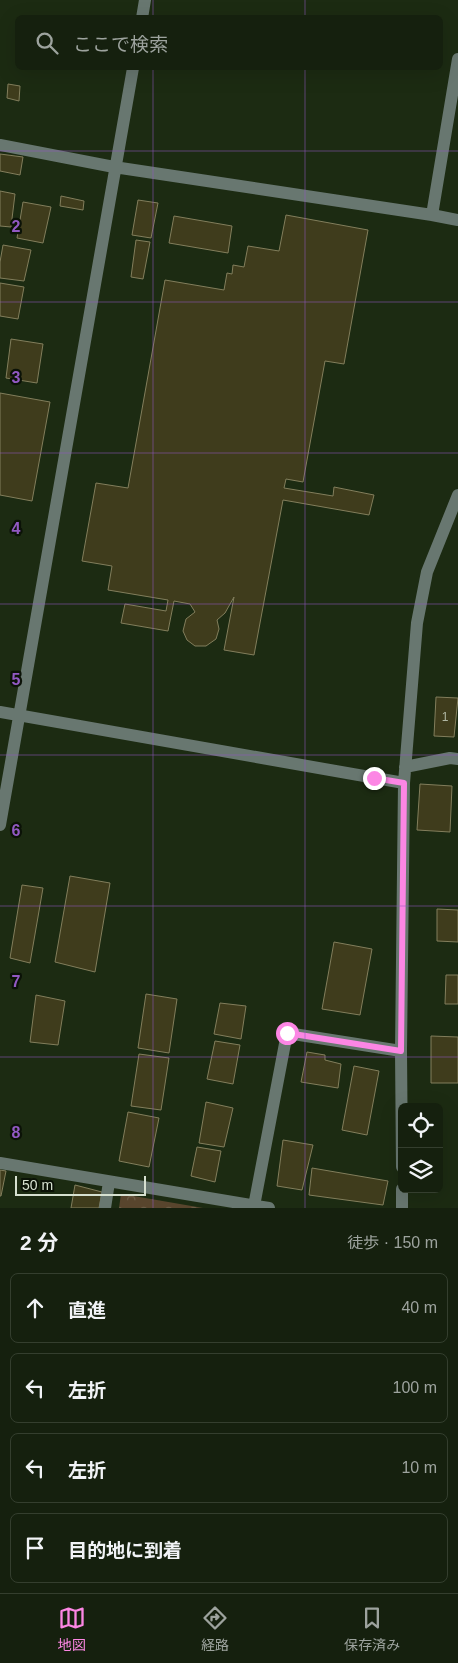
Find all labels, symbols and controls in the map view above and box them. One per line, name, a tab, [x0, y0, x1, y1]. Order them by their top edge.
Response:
search box	[15, 15, 443, 70]
icon: search	[33, 29, 61, 57]
text: ここで検索	[73, 34, 168, 55]
text: 2	[12, 218, 21, 235]
text: 3	[12, 369, 21, 386]
text: 4	[12, 520, 21, 537]
text: 5	[12, 671, 21, 688]
house number: 1	[442, 710, 449, 724]
route end	[363, 767, 386, 790]
text: 6	[12, 822, 21, 839]
text: 7	[12, 973, 21, 990]
route start	[276, 1022, 299, 1045]
map controls	[398, 1103, 443, 1193]
button: locate	[398, 1103, 443, 1148]
text: 8	[12, 1124, 21, 1141]
button: layers	[398, 1148, 443, 1193]
scale bar	[15, 1173, 146, 1196]
text: 50 m	[22, 1177, 53, 1193]
text: 2 分	[20, 1231, 59, 1254]
text: 徒歩 · 150 m	[347, 1234, 438, 1251]
icon: ahead	[21, 1294, 49, 1322]
text: 40 m	[401, 1299, 437, 1316]
text: 直進	[68, 1300, 106, 1321]
icon: left	[21, 1374, 49, 1402]
text: 100 m	[393, 1379, 437, 1396]
text: 左折	[68, 1380, 106, 1401]
icon: left	[21, 1454, 49, 1482]
text: 10 m	[401, 1459, 437, 1476]
text: 左折	[68, 1460, 106, 1481]
icon: arrive	[21, 1534, 49, 1562]
text: 目的地に到着	[68, 1540, 182, 1561]
tab: 地図	[58, 1604, 86, 1654]
tab: 経路	[201, 1604, 229, 1654]
tab: 保存済み	[344, 1604, 400, 1654]

